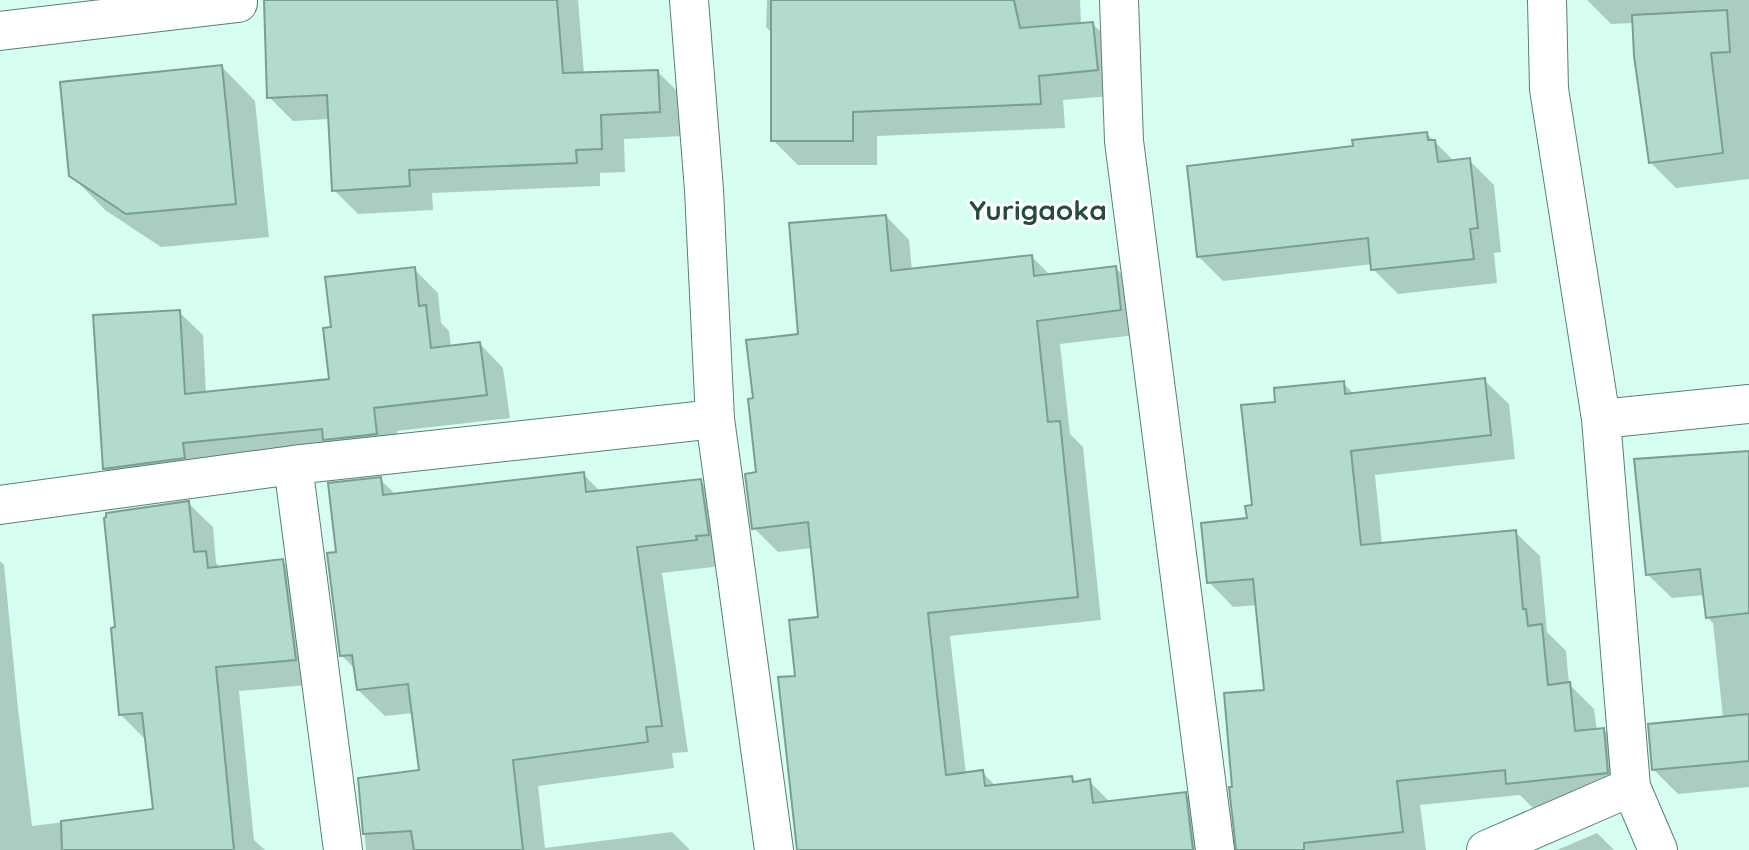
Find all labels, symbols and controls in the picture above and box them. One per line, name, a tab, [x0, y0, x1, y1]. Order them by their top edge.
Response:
district label: Yurigaoka	[969, 192, 1107, 227]

